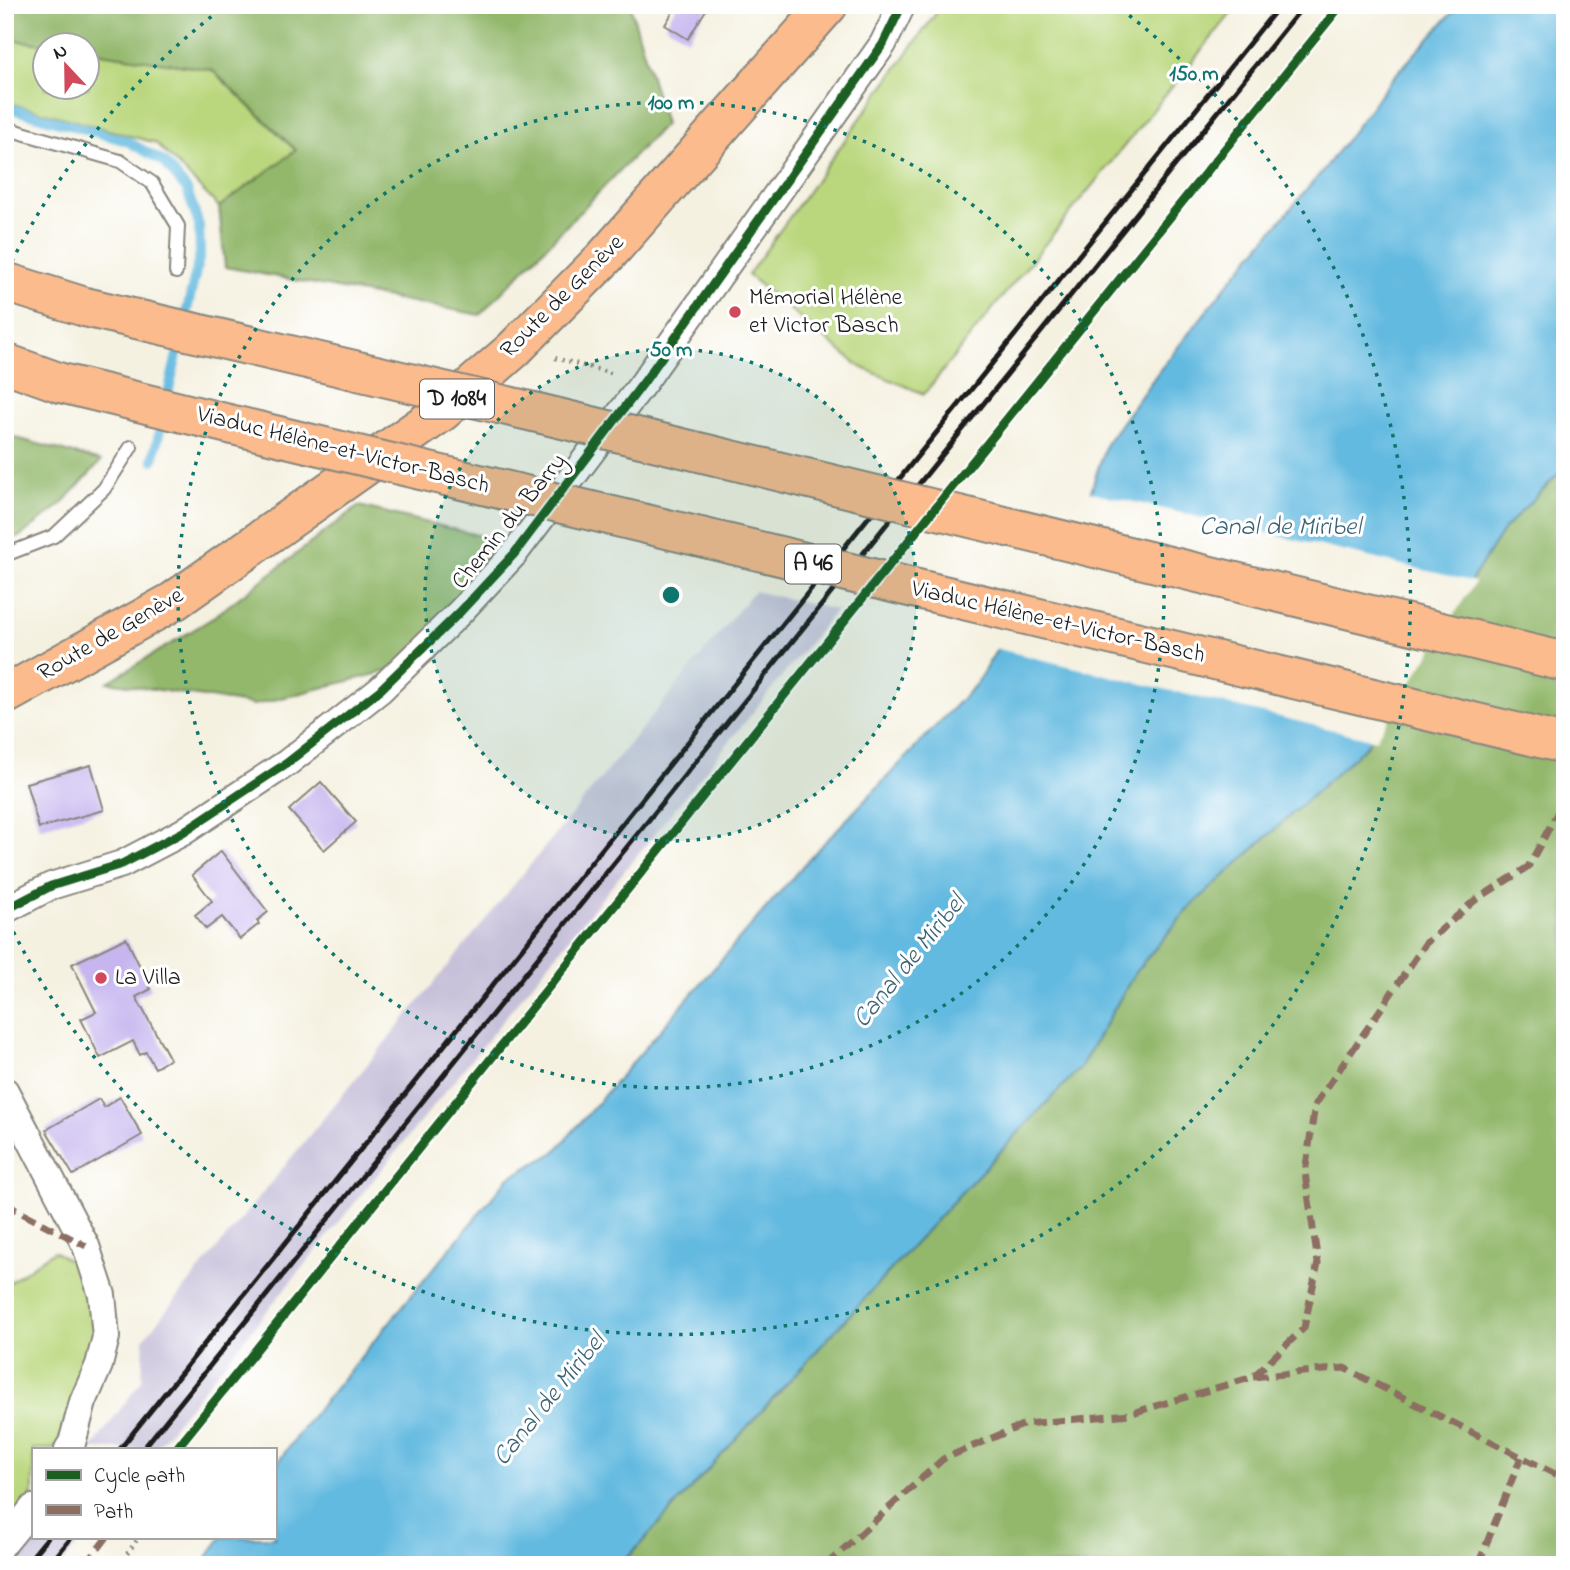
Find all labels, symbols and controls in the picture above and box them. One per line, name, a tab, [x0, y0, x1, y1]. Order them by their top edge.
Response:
north arrow	[32, 32, 102, 102]
text: N	[50, 38, 72, 67]
text: 150 m	[1169, 60, 1219, 90]
text: 100 m	[648, 89, 694, 119]
street label: Route de Genève	[493, 227, 633, 367]
place label: Mémorial Hélène et Victor Basch	[749, 281, 902, 344]
marker: Mémorial Hélène et Victor Basch	[727, 304, 743, 320]
text: 50 m	[650, 336, 692, 366]
road number: D 1084	[420, 380, 494, 418]
street label: Viaduc Hélène-et-Victor-Basch	[192, 397, 493, 504]
street label: Chemin du Barry	[444, 446, 577, 598]
water label: Canal de Miribel	[1199, 509, 1364, 547]
road number: A 46	[785, 544, 841, 584]
street label: Viaduc Hélène-et-Victor-Basch	[907, 572, 1208, 674]
street label: Route de Genève	[31, 579, 191, 691]
centre of rings	[659, 583, 683, 607]
water label: Canal de Miribel	[844, 885, 977, 1037]
place label: La Villa	[115, 961, 181, 996]
marker: La Villa	[93, 970, 109, 986]
water label: Canal de Miribel	[484, 1323, 617, 1475]
legend	[32, 1448, 276, 1538]
text: Cycle path	[94, 1462, 185, 1494]
text: Path	[94, 1498, 133, 1528]

